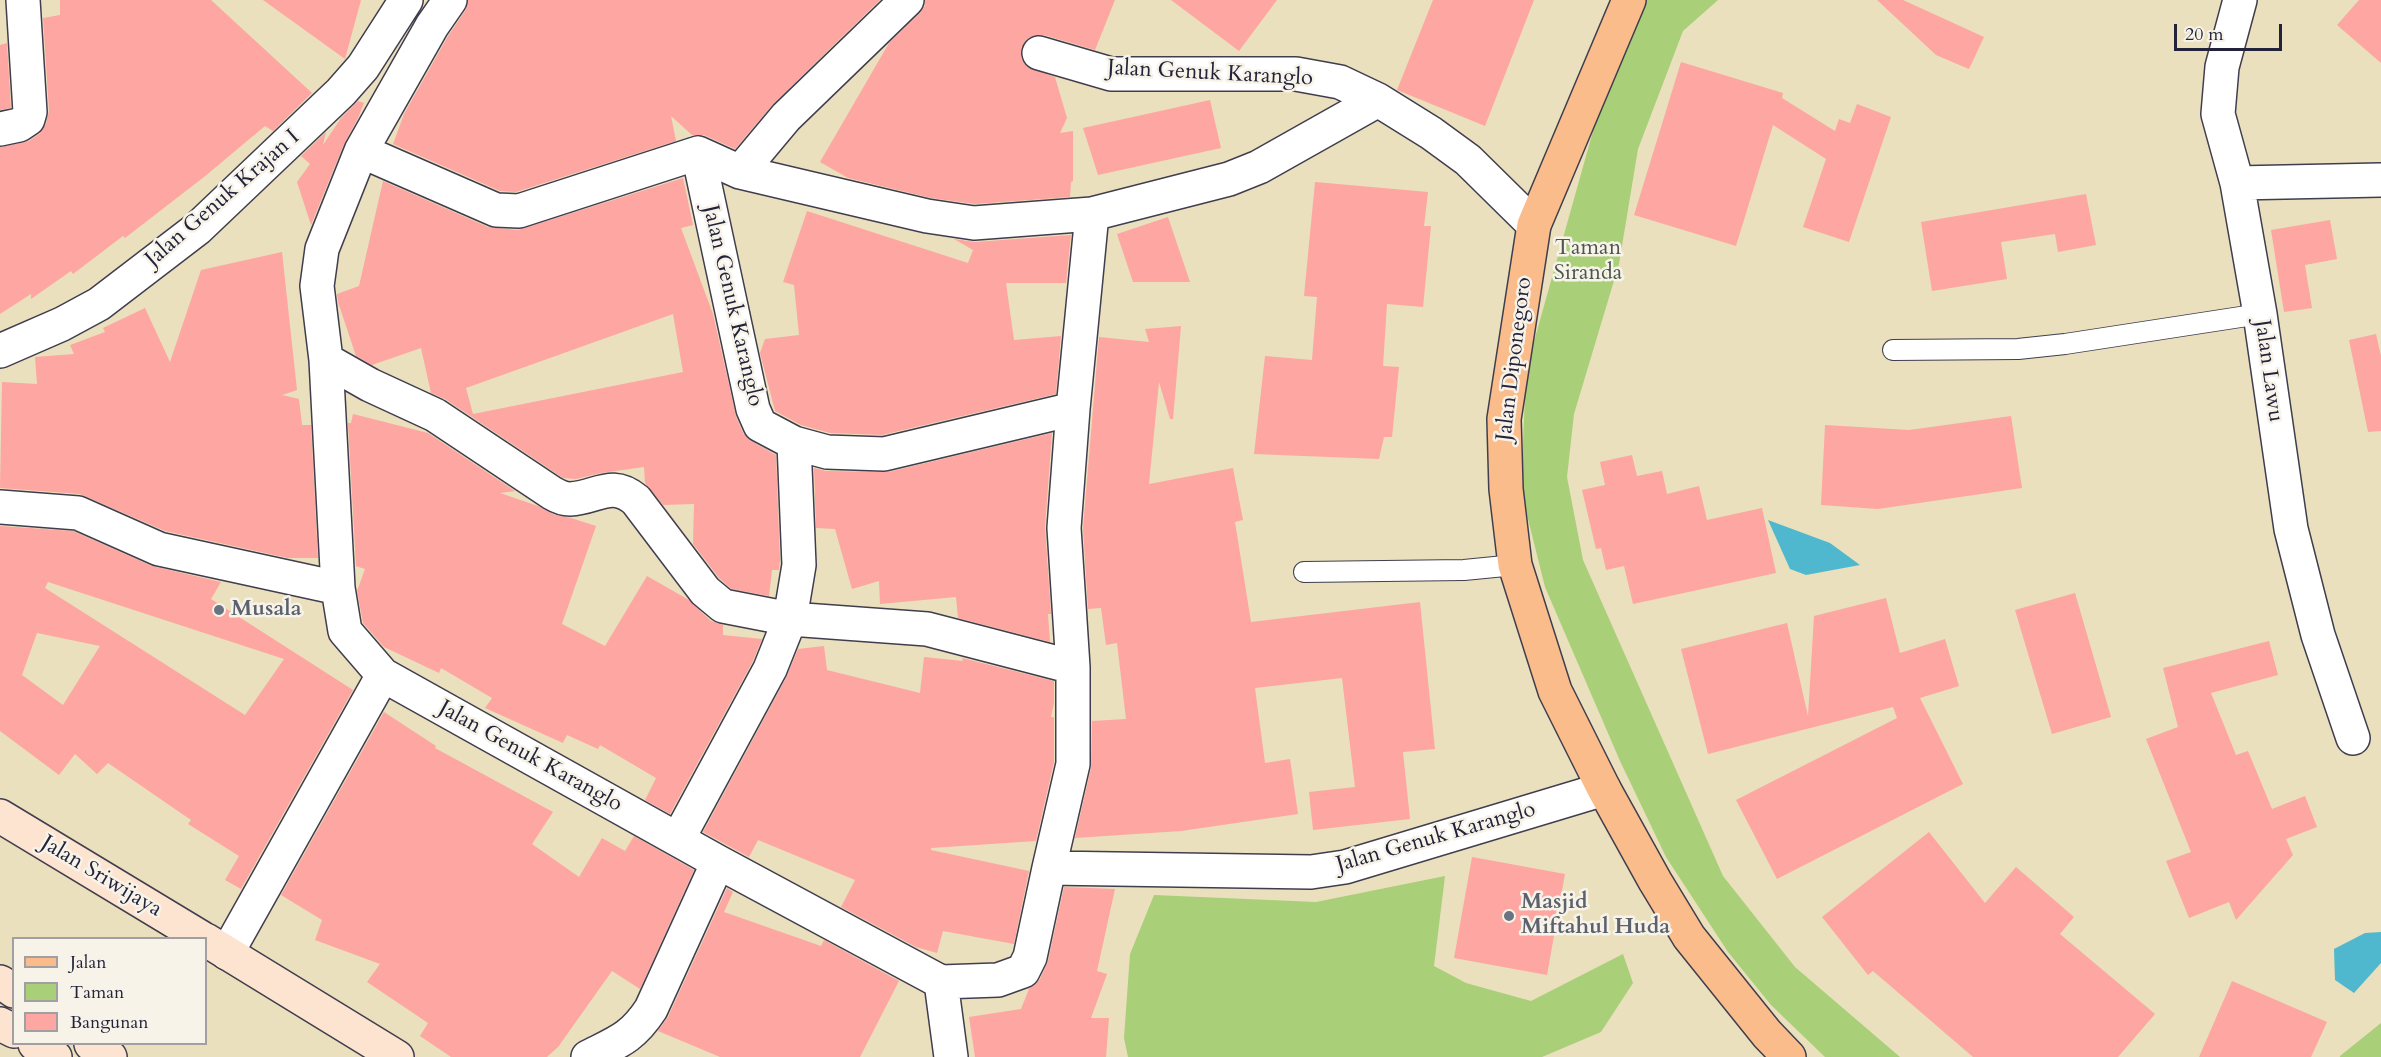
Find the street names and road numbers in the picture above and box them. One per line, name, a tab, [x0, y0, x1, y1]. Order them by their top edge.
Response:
street label: Jalan Genuk Karanglo	[1107, 55, 1313, 93]
street label: Jalan Genuk Krajan I	[141, 125, 305, 273]
street label: Jalan Genuk Karanglo	[696, 203, 768, 409]
street label: Jalan Diponegoro	[1492, 276, 1538, 442]
street label: Jalan Lawu	[2248, 318, 2288, 424]
street label: Jalan Genuk Karanglo	[434, 696, 626, 818]
street label: Jalan Genuk Karanglo	[1333, 797, 1539, 879]
street label: Jalan Sriwijaya	[36, 831, 166, 923]

